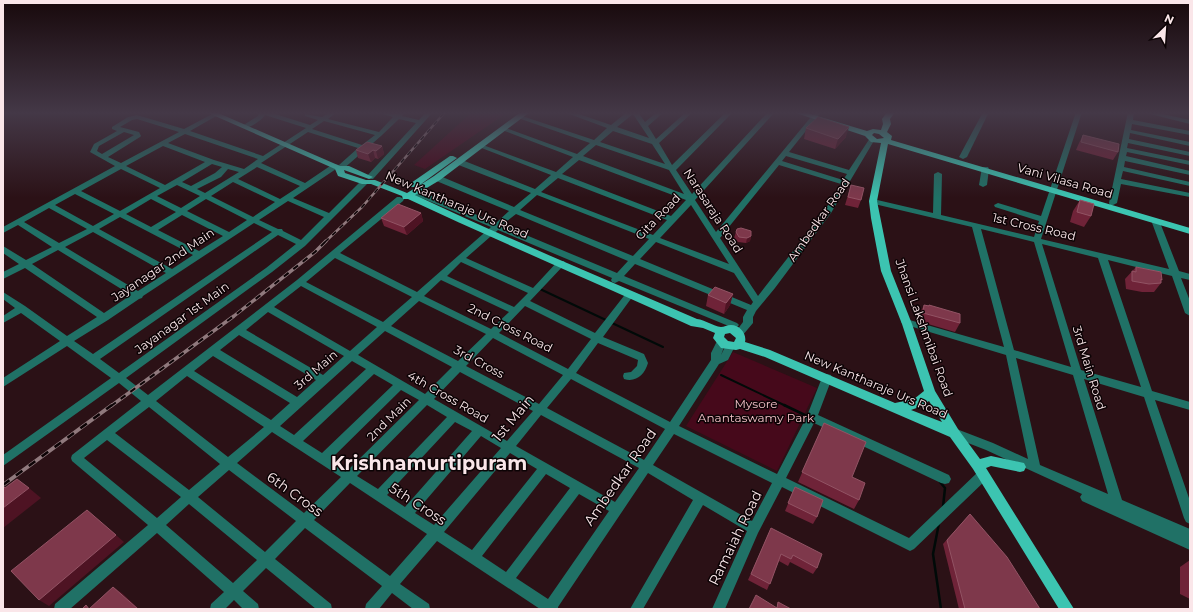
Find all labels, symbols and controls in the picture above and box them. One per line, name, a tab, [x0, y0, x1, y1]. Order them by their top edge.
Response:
north arrow	[1145, 8, 1185, 48]
text: N	[1162, 11, 1176, 27]
street label: Vani Vilasa Road	[1016, 160, 1115, 201]
street label: Narasaraja Road	[681, 166, 746, 256]
street label: New Kantharaje Urs Road	[383, 168, 531, 242]
street label: Ambedkar Road	[784, 175, 853, 264]
street label: Gita Road	[632, 190, 683, 243]
street label: 1st Cross Road	[991, 210, 1077, 243]
street label: Jayanagar 2nd Main	[108, 225, 217, 305]
street label: Jhansi Lakshmibai Road	[892, 256, 956, 399]
street label: Jayanagar 1st Main	[131, 278, 232, 357]
street label: 2nd Cross Road	[465, 300, 555, 355]
street label: 3rd Main Road	[1070, 324, 1109, 412]
street label: 3rd Cross	[451, 342, 507, 381]
street label: 3rd Main	[291, 347, 340, 393]
street label: New Kantharaje Urs Road	[802, 348, 950, 422]
street label: 4th Cross Road	[405, 367, 491, 426]
street label: 1st Main	[488, 391, 538, 445]
street label: 2nd Main	[364, 394, 414, 444]
park label: Mysore Anantaswamy Park	[698, 396, 815, 425]
street label: Ambedkar Road	[580, 425, 660, 529]
district label: Krishnamurtipuram	[331, 452, 527, 475]
street label: 6th Cross	[263, 468, 327, 521]
street label: 5th Cross	[386, 479, 450, 529]
street label: Ramaiah Road	[704, 488, 766, 588]

